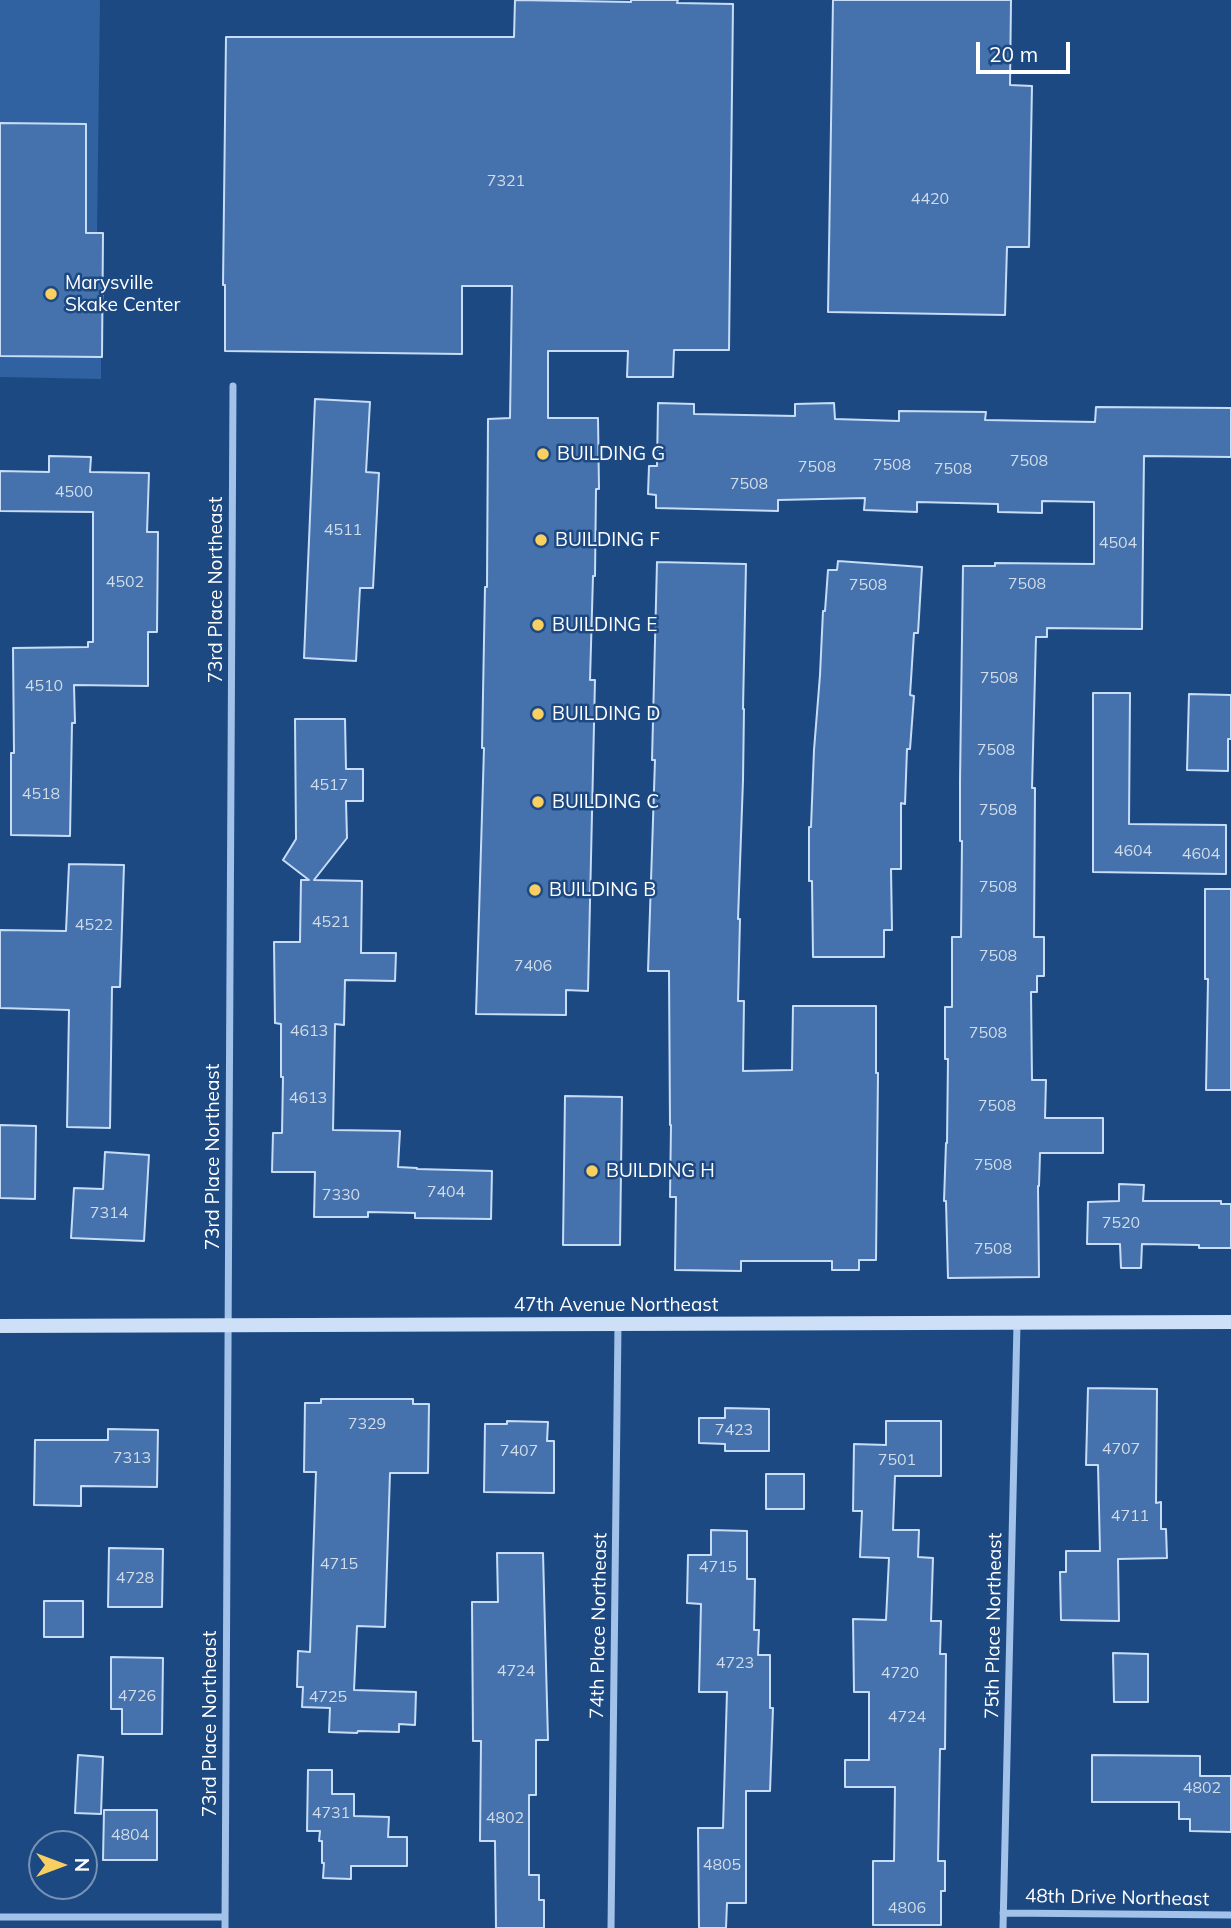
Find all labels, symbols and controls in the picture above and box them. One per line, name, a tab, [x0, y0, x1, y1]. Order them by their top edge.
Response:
scale bar	[979, 28, 1074, 72]
text: 20 m	[989, 41, 1038, 67]
house number: 7321	[487, 171, 525, 191]
house number: 4420	[911, 189, 949, 209]
place label: Marysville Skake Center	[65, 272, 180, 316]
marker: Marysville Skake Center	[43, 286, 59, 302]
place label: BUILDING G	[557, 443, 665, 465]
marker: BUILDING G	[535, 446, 551, 462]
house number: 7508	[1010, 451, 1048, 471]
house number: 7508	[873, 455, 911, 475]
house number: 7508	[798, 457, 836, 477]
house number: 7508	[934, 459, 972, 479]
house number: 7508	[730, 474, 768, 494]
house number: 4500	[55, 482, 93, 502]
street label: 73rd Place Northeast	[205, 497, 227, 683]
house number: 4511	[324, 520, 362, 540]
place label: BUILDING F	[555, 529, 660, 551]
marker: BUILDING F	[533, 532, 549, 548]
house number: 4504	[1099, 533, 1137, 553]
house number: 4502	[106, 572, 144, 592]
house number: 7508	[1008, 574, 1046, 594]
house number: 7508	[849, 575, 887, 595]
place label: BUILDING E	[552, 614, 657, 636]
marker: BUILDING E	[530, 617, 546, 633]
house number: 7508	[980, 668, 1018, 688]
house number: 4510	[25, 676, 63, 696]
place label: BUILDING D	[552, 703, 660, 725]
marker: BUILDING D	[530, 706, 546, 722]
house number: 7508	[977, 740, 1015, 760]
house number: 4517	[310, 775, 348, 795]
house number: 4518	[22, 784, 60, 804]
place label: BUILDING C	[552, 791, 659, 813]
marker: BUILDING C	[530, 794, 546, 810]
house number: 7508	[979, 800, 1017, 820]
house number: 4604	[1114, 841, 1152, 861]
house number: 4604	[1182, 844, 1220, 864]
house number: 7508	[979, 877, 1017, 897]
place label: BUILDING B	[549, 879, 656, 901]
marker: BUILDING B	[527, 882, 543, 898]
house number: 4521	[312, 912, 350, 932]
house number: 4522	[75, 915, 113, 935]
house number: 7508	[979, 946, 1017, 966]
house number: 7406	[514, 956, 552, 976]
house number: 4613	[290, 1021, 328, 1041]
house number: 7508	[969, 1023, 1007, 1043]
street label: 73rd Place Northeast	[202, 1064, 224, 1250]
house number: 4613	[289, 1088, 327, 1108]
house number: 7508	[978, 1096, 1016, 1116]
house number: 7508	[974, 1155, 1012, 1175]
place label: BUILDING H	[606, 1160, 715, 1182]
marker: BUILDING H	[584, 1163, 600, 1179]
house number: 7404	[427, 1182, 465, 1202]
house number: 7330	[322, 1185, 360, 1205]
house number: 7314	[90, 1203, 128, 1223]
house number: 7520	[1102, 1213, 1140, 1233]
house number: 7508	[974, 1239, 1012, 1259]
street label: 47th Avenue Northeast	[514, 1294, 718, 1316]
house number: 7329	[348, 1414, 386, 1434]
house number: 7423	[715, 1420, 753, 1440]
house number: 4707	[1102, 1439, 1140, 1459]
house number: 7407	[500, 1441, 538, 1461]
house number: 7313	[113, 1448, 151, 1468]
house number: 7501	[878, 1450, 916, 1470]
house number: 4711	[1111, 1506, 1149, 1526]
street label: 74th Place Northeast	[586, 1533, 612, 1719]
street label: 75th Place Northeast	[981, 1533, 1007, 1719]
house number: 4715	[320, 1554, 358, 1574]
house number: 4715	[699, 1557, 737, 1577]
house number: 4728	[116, 1568, 154, 1588]
street label: 73rd Place Northeast	[199, 1631, 221, 1817]
house number: 4723	[716, 1653, 754, 1673]
house number: 4724	[497, 1661, 535, 1681]
house number: 4720	[881, 1663, 919, 1683]
house number: 4726	[118, 1686, 156, 1706]
house number: 4725	[309, 1687, 347, 1707]
house number: 4724	[888, 1707, 926, 1727]
house number: 4802	[1183, 1778, 1221, 1798]
house number: 4731	[312, 1803, 350, 1823]
house number: 4802	[486, 1808, 524, 1828]
house number: 4804	[111, 1825, 149, 1845]
north arrow	[28, 1830, 98, 1900]
house number: 4805	[703, 1855, 741, 1875]
text: N	[70, 1858, 94, 1872]
street label: 48th Drive Northeast	[1025, 1885, 1209, 1911]
house number: 4806	[888, 1898, 926, 1918]

